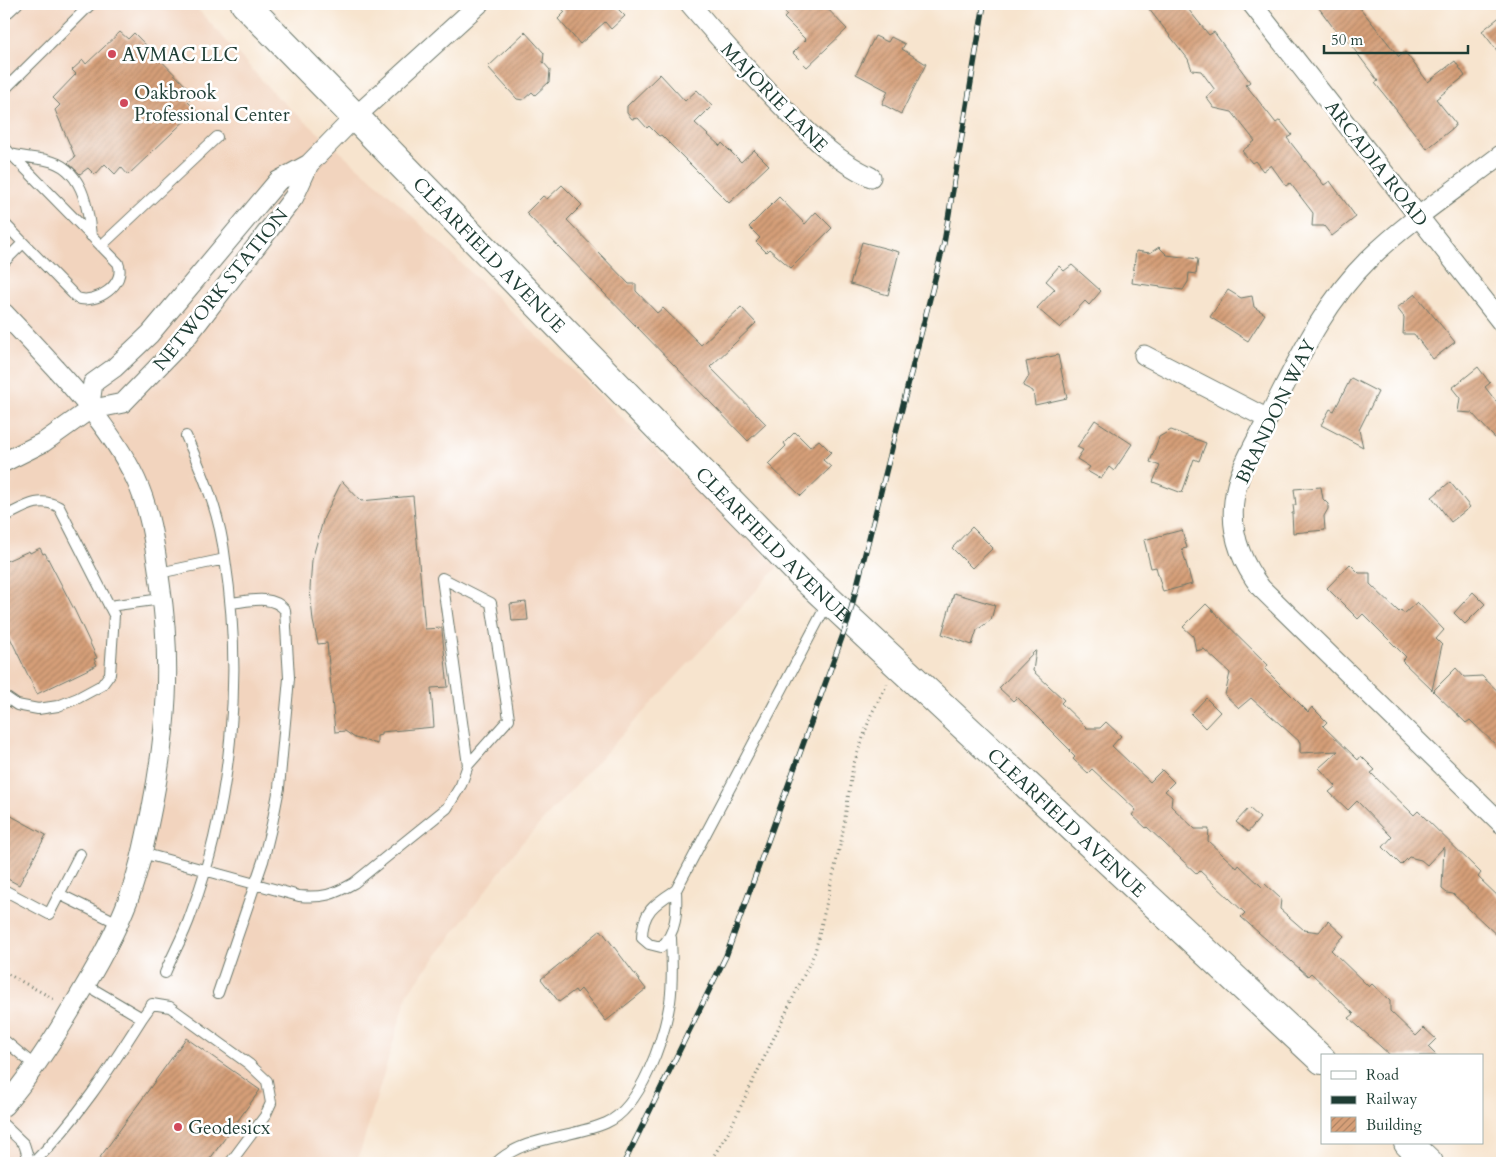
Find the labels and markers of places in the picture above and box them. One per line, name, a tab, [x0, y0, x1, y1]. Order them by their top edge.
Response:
place label: AVMAC LLC	[122, 42, 238, 68]
marker: AVMAC LLC	[106, 48, 118, 60]
place label: Oakbrook Professional Center	[134, 80, 290, 128]
marker: Oakbrook Professional Center	[118, 97, 130, 109]
place label: Geodesicx	[188, 1115, 271, 1141]
marker: Geodesicx	[172, 1121, 184, 1133]

